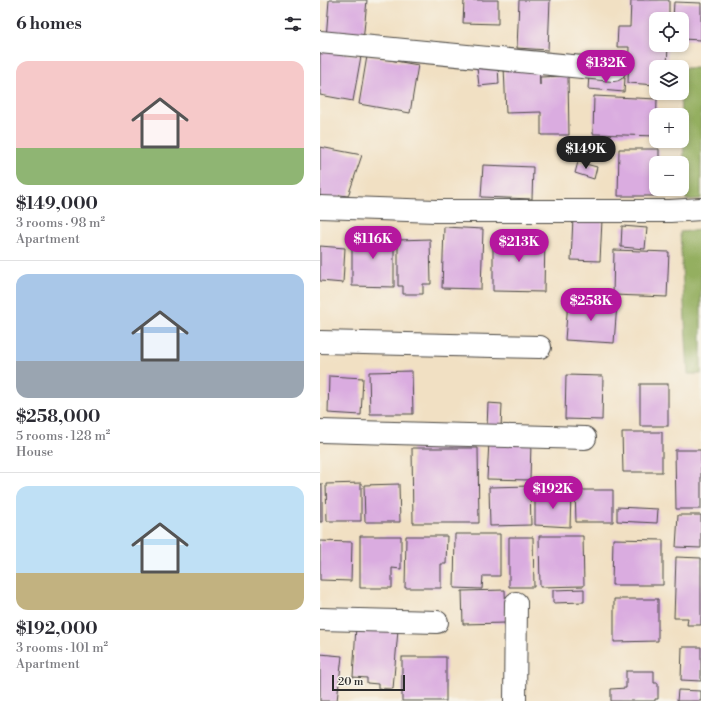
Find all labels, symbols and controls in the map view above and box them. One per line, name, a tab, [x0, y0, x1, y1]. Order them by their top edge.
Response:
map controls	[649, 12, 689, 196]
button: locate	[649, 12, 689, 52]
text: 6 homes	[16, 13, 82, 35]
icon: filters	[282, 13, 304, 35]
pin: $132K	[578, 50, 634, 84]
text: $132K	[586, 55, 626, 71]
button: layers	[649, 60, 689, 100]
icon: home	[124, 87, 196, 159]
button: +	[649, 108, 689, 148]
pin: $149K	[558, 136, 614, 170]
text: $149K	[566, 141, 606, 157]
button: −	[649, 156, 689, 196]
text: $149,000	[16, 193, 98, 215]
text: 3 rooms · 98 m²	[16, 215, 105, 231]
pin: $116K	[345, 226, 401, 260]
pin: $213K	[491, 229, 547, 263]
text: Apartment	[16, 231, 80, 247]
text: $116K	[354, 231, 392, 247]
text: $213K	[499, 234, 539, 250]
pin: $258K	[563, 288, 619, 322]
text: $258K	[570, 293, 612, 309]
icon: home	[124, 300, 196, 372]
text: $258,000	[16, 406, 100, 428]
text: 5 rooms · 128 m²	[16, 428, 110, 444]
text: House	[16, 444, 53, 460]
pin: $192K	[525, 476, 581, 510]
text: $192K	[533, 481, 573, 497]
icon: home	[124, 512, 196, 584]
text: $192,000	[16, 618, 98, 640]
text: 3 rooms · 101 m²	[16, 640, 108, 656]
text: Apartment	[16, 656, 80, 672]
scale bar	[332, 673, 405, 692]
text: 20 m	[338, 675, 363, 689]

